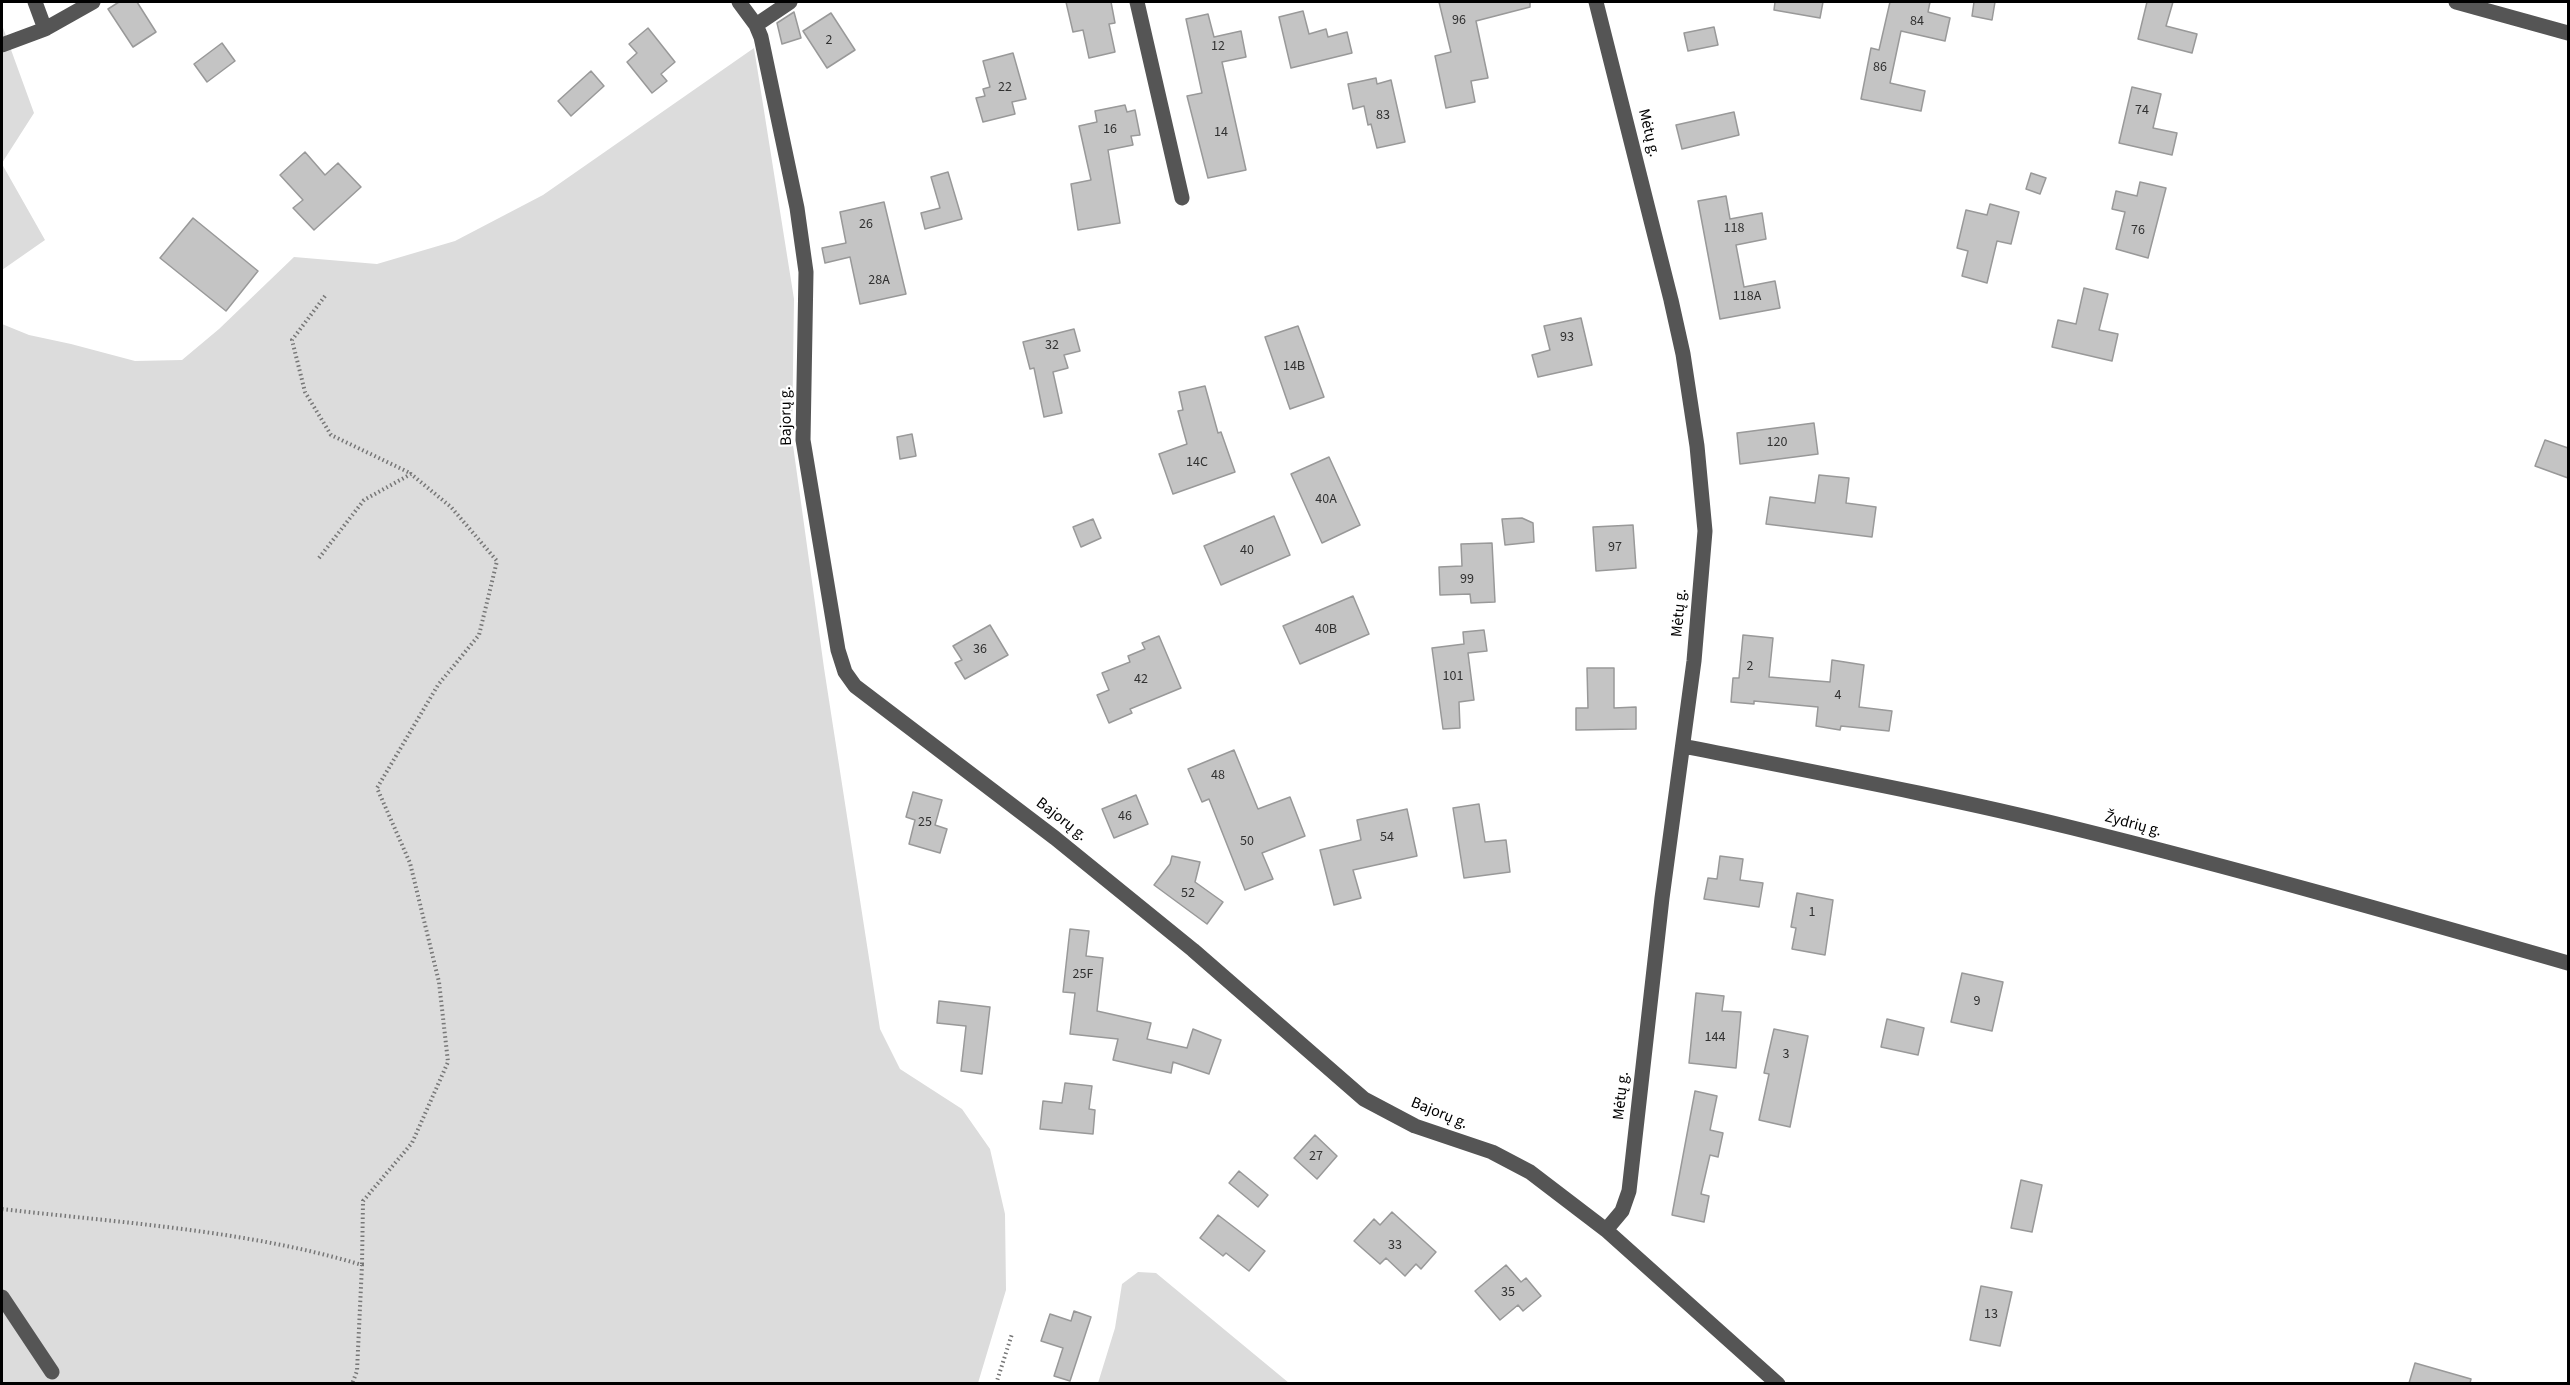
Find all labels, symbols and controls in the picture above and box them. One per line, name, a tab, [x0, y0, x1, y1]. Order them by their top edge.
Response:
house number: 96	[1452, 13, 1466, 29]
house number: 84	[1910, 14, 1924, 30]
house number: 2	[826, 33, 832, 49]
house number: 12	[1211, 39, 1225, 55]
house number: 86	[1873, 60, 1887, 76]
house number: 22	[998, 80, 1012, 96]
house number: 74	[2135, 103, 2149, 119]
street label: Mėtų g.	[1633, 107, 1663, 159]
house number: 83	[1376, 108, 1390, 124]
house number: 16	[1103, 122, 1117, 138]
house number: 14	[1214, 125, 1228, 141]
house number: 26	[859, 217, 873, 233]
house number: 118	[1724, 221, 1744, 237]
house number: 76	[2131, 223, 2145, 239]
house number: 28A	[868, 273, 890, 289]
house number: 118A	[1733, 289, 1761, 305]
house number: 93	[1560, 330, 1574, 346]
house number: 32	[1045, 338, 1059, 354]
house number: 14B	[1283, 359, 1305, 375]
street label: Bajorų g.	[777, 386, 797, 446]
house number: 120	[1767, 435, 1787, 451]
house number: 14C	[1186, 455, 1208, 471]
house number: 40A	[1315, 492, 1337, 508]
house number: 97	[1608, 540, 1622, 556]
house number: 40	[1240, 543, 1254, 559]
house number: 99	[1460, 572, 1474, 588]
street label: Mėtų g.	[1668, 588, 1692, 638]
house number: 40B	[1315, 622, 1337, 638]
house number: 36	[973, 642, 987, 658]
house number: 2	[1747, 659, 1753, 675]
house number: 101	[1443, 669, 1463, 685]
house number: 42	[1134, 672, 1148, 688]
house number: 4	[1835, 688, 1841, 704]
house number: 48	[1211, 768, 1225, 784]
street label: Bajorų g.	[1032, 794, 1090, 846]
street label: Žydrių g.	[2102, 808, 2164, 842]
house number: 46	[1118, 809, 1132, 825]
house number: 25	[918, 815, 932, 831]
house number: 54	[1380, 830, 1394, 846]
house number: 50	[1240, 834, 1254, 850]
house number: 52	[1181, 886, 1195, 902]
house number: 1	[1809, 905, 1815, 921]
house number: 25F	[1073, 967, 1093, 983]
house number: 9	[1974, 994, 1980, 1010]
house number: 144	[1705, 1030, 1725, 1046]
house number: 3	[1783, 1047, 1789, 1063]
street label: Mėtų g.	[1610, 1071, 1634, 1121]
street label: Bajorų g.	[1408, 1094, 1470, 1134]
house number: 27	[1309, 1149, 1323, 1165]
house number: 33	[1388, 1238, 1402, 1254]
house number: 35	[1501, 1285, 1515, 1301]
house number: 13	[1984, 1307, 1998, 1323]

